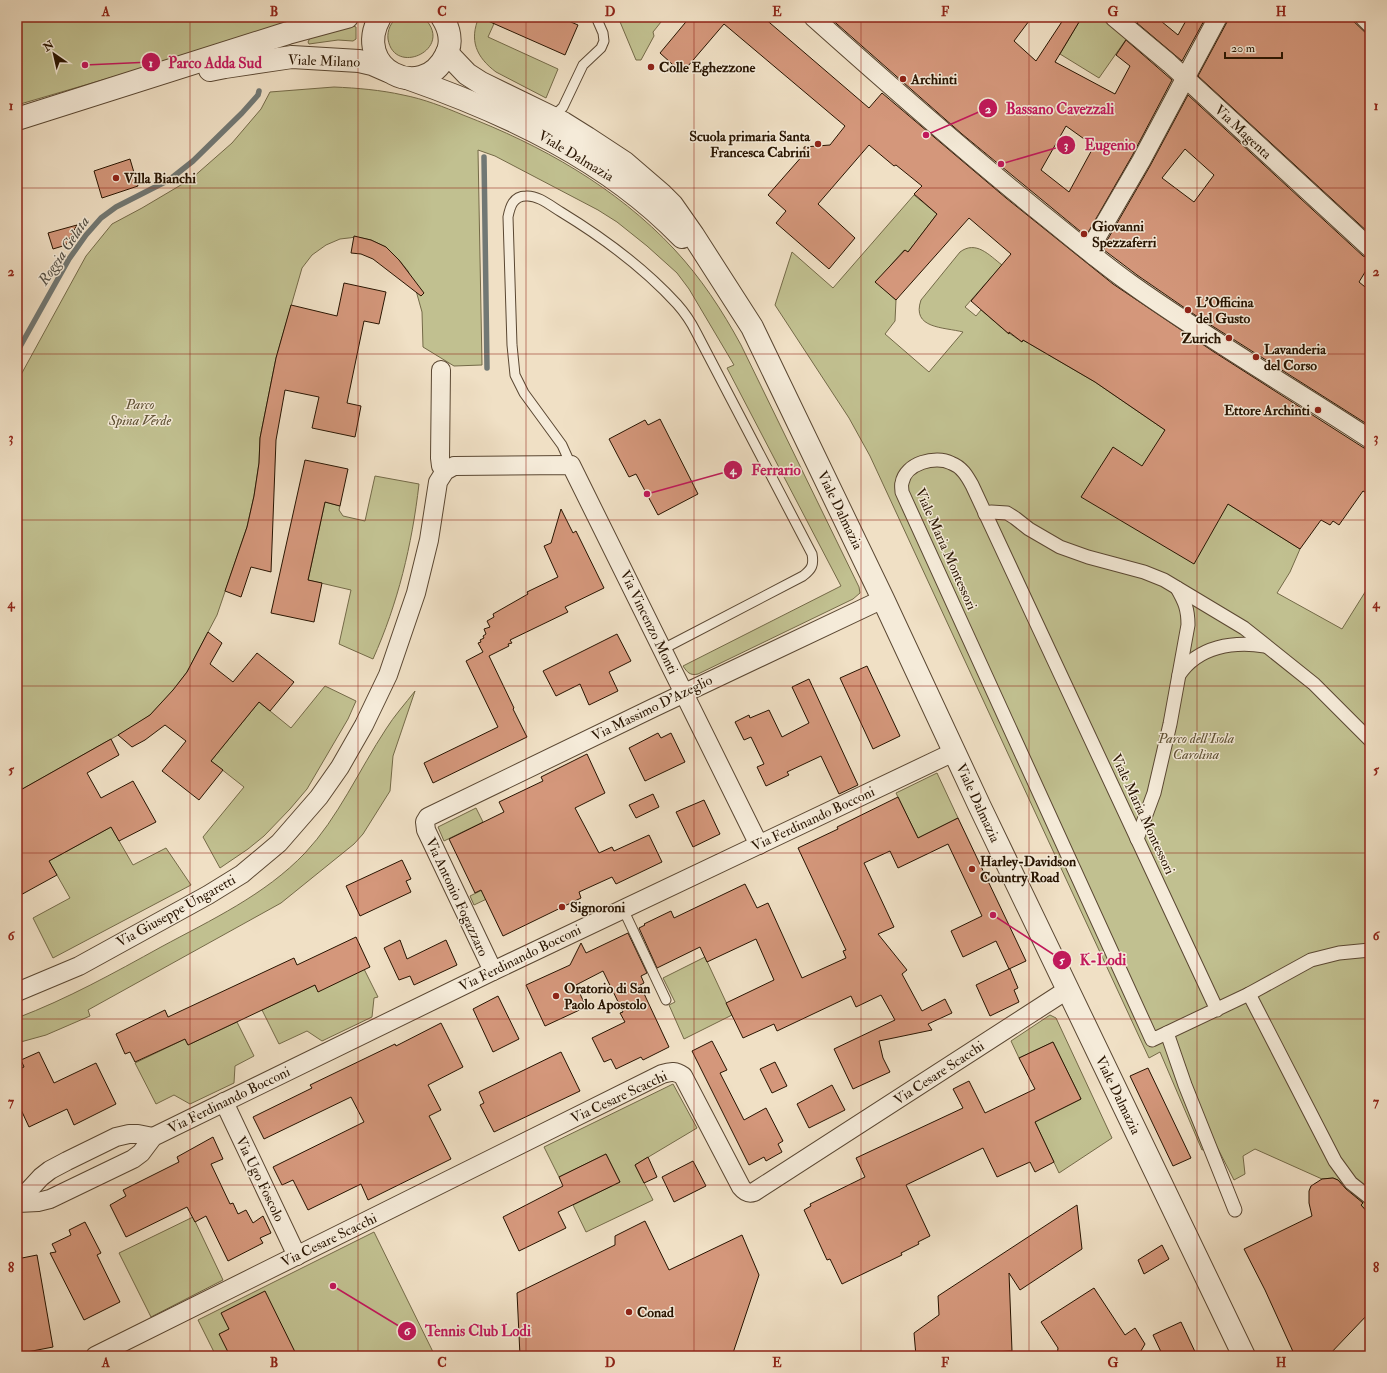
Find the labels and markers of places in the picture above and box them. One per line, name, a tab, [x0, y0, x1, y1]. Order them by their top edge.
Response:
callout: Parco Adda Sud	[141, 49, 270, 76]
place label: Colle Eghezzone	[659, 59, 756, 77]
marker: Colle Eghezzone	[646, 62, 656, 72]
place label: Archinti	[910, 71, 957, 88]
marker: Archinti	[898, 74, 908, 84]
callout: Bassano Cavezzali	[978, 95, 1123, 122]
place label: Scuola primaria Santa Francesca Cabrini	[689, 128, 811, 161]
callout: Eugenio	[1056, 131, 1143, 158]
marker: Scuola primaria Santa Francesca Cabrini	[813, 139, 823, 149]
place label: Villa Bianchi	[123, 170, 196, 187]
marker: Villa Bianchi	[111, 173, 121, 183]
place label: Giovanni Spezzaferri	[1092, 218, 1157, 252]
marker: Giovanni Spezzaferri	[1079, 229, 1089, 239]
place label: L'Officina del Gusto	[1196, 294, 1255, 327]
marker: L'Officina del Gusto	[1183, 305, 1193, 315]
place label: Zurich	[1181, 330, 1222, 347]
marker: Zurich	[1224, 333, 1234, 343]
place label: Lavanderia del Corso	[1264, 341, 1327, 374]
marker: Lavanderia del Corso	[1251, 352, 1261, 362]
place label: Ettore Archinti	[1224, 402, 1310, 419]
marker: Ettore Archinti	[1313, 405, 1323, 415]
callout: Ferrario	[723, 456, 809, 483]
place label: Harley-Davidson Country Road	[980, 853, 1077, 887]
marker: Harley-Davidson Country Road	[967, 864, 977, 874]
place label: Signoroni	[570, 899, 625, 917]
marker: Signoroni	[557, 902, 567, 912]
callout: K-Lodi	[1052, 946, 1134, 973]
place label: Oratorio di San Paolo Apostolo	[564, 980, 651, 1014]
marker: Oratorio di San Paolo Apostolo	[551, 991, 561, 1001]
place label: Conad	[637, 1304, 674, 1321]
marker: Conad	[624, 1307, 634, 1317]
callout: Tennis Club Lodi	[397, 1317, 539, 1344]

